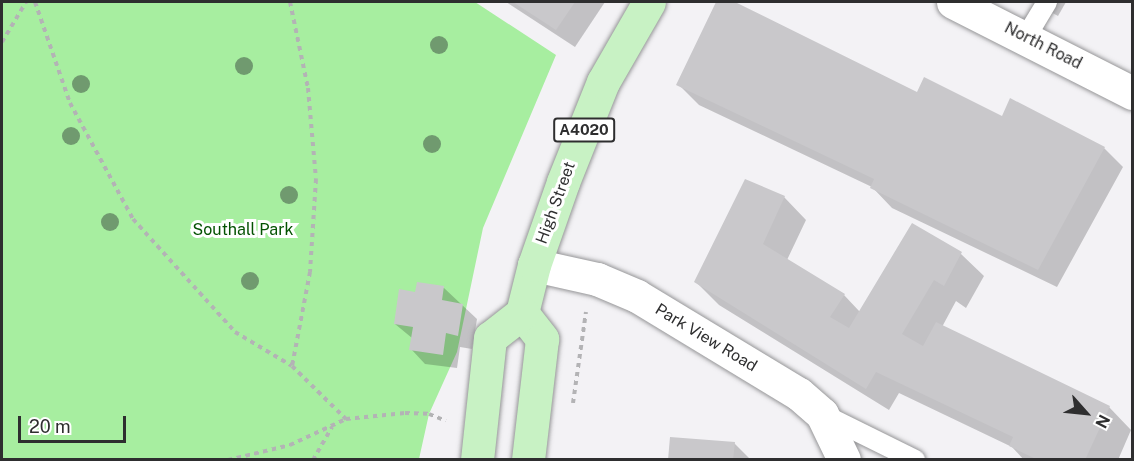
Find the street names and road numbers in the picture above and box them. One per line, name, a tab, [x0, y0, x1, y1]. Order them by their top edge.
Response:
street label: North Road	[1001, 18, 1085, 74]
road number: A4020	[552, 118, 616, 142]
street label: High Street	[532, 159, 580, 247]
street label: Park View Road	[651, 300, 761, 376]

